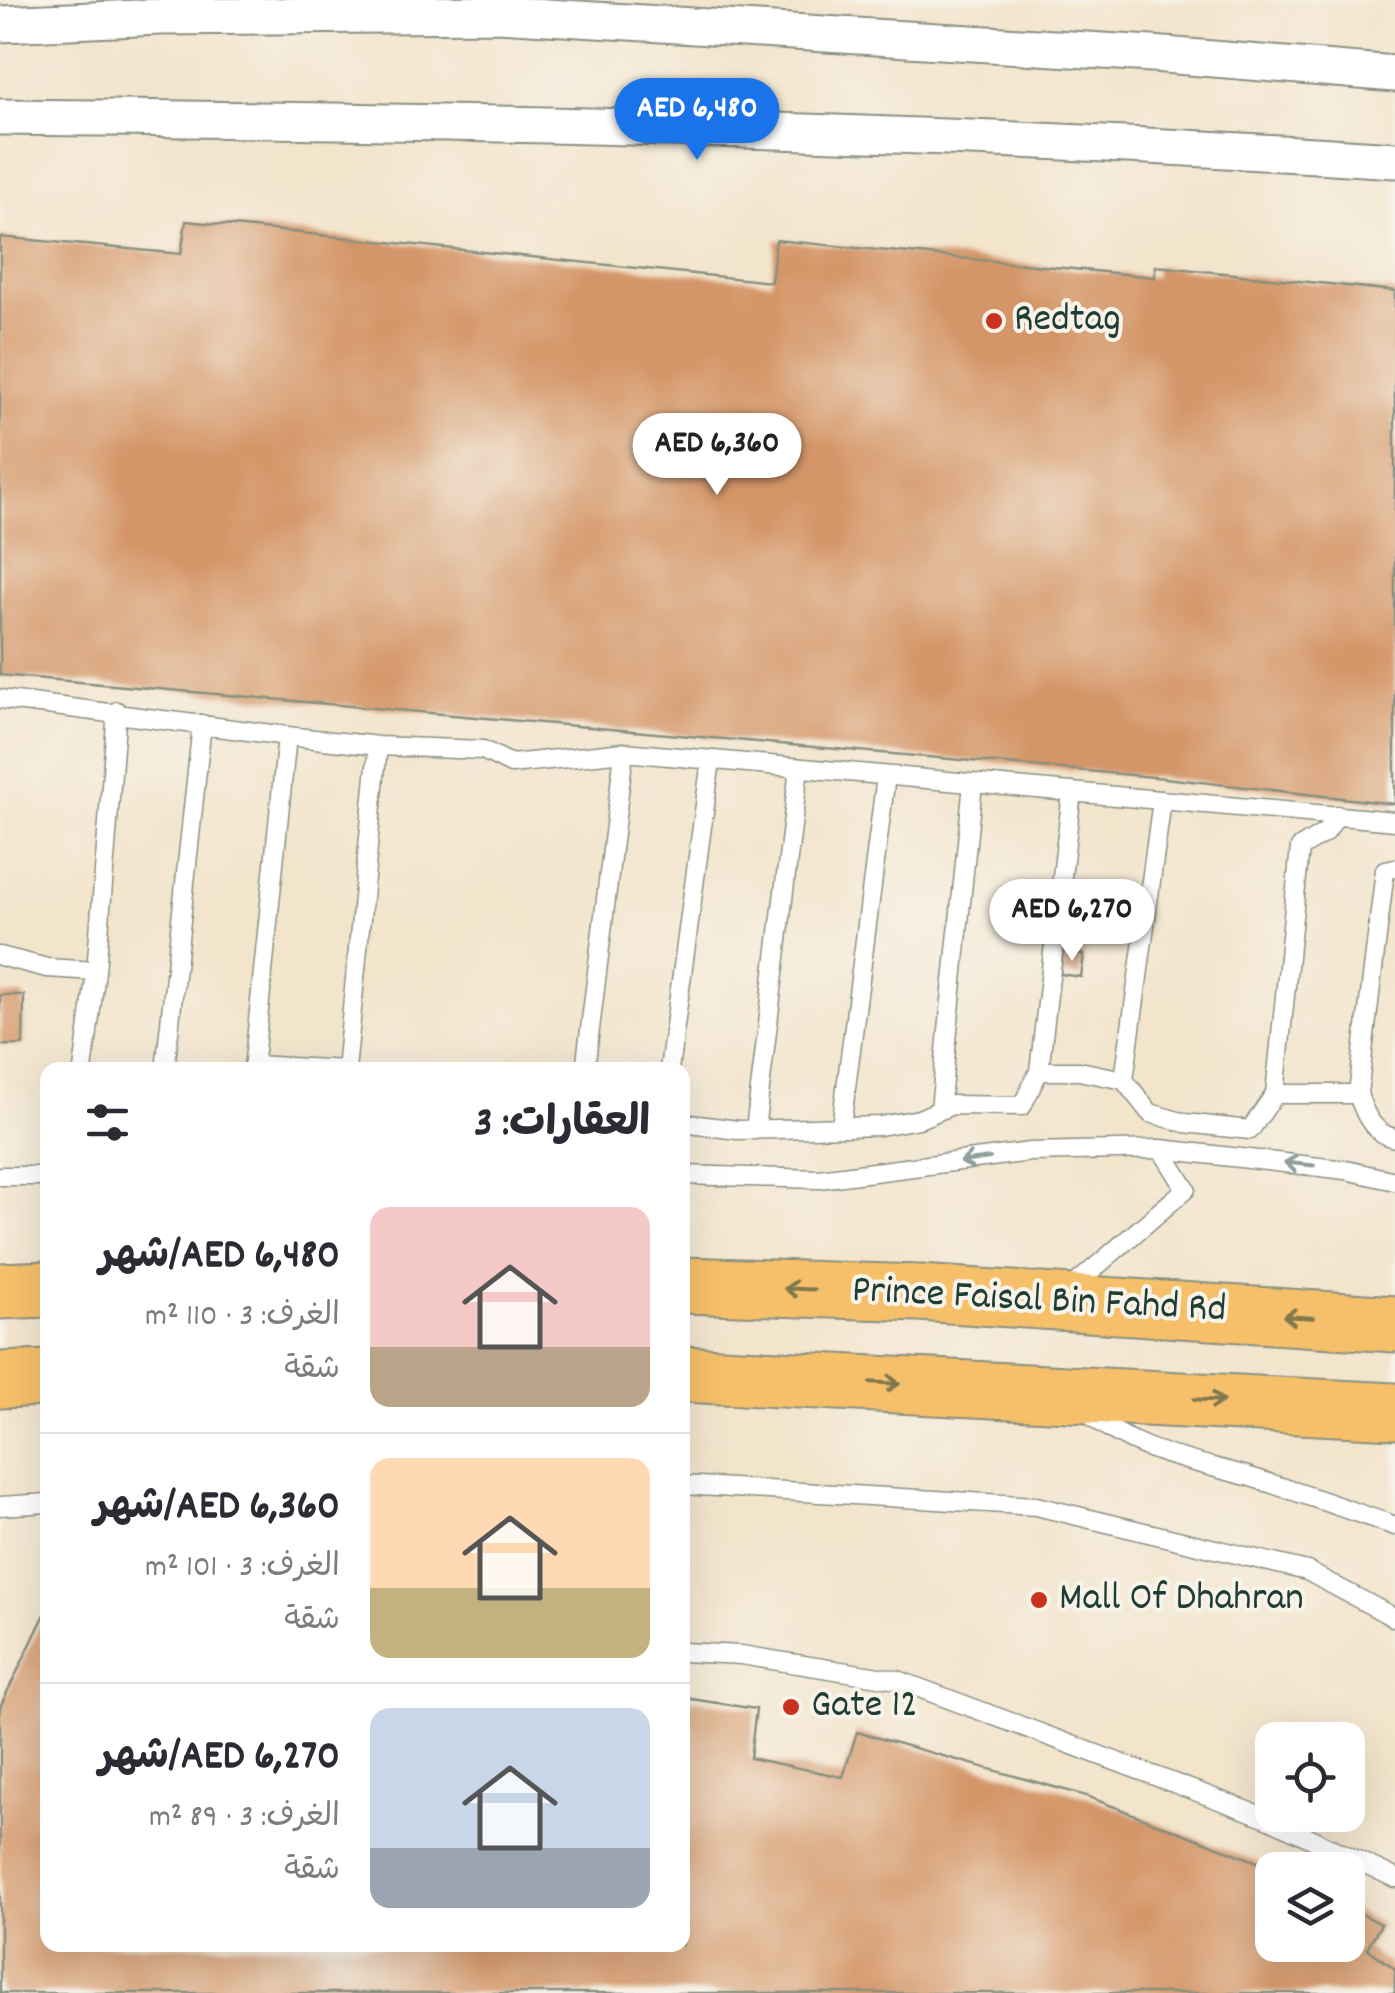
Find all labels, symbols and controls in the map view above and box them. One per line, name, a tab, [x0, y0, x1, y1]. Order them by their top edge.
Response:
pin: AED 6,480	[583, 78, 811, 163]
text: AED 6,480	[636, 87, 758, 133]
place label: Redtag	[1014, 293, 1121, 350]
marker: Redtag	[983, 310, 1005, 332]
pin: AED 6,360	[603, 413, 831, 498]
text: AED 6,360	[655, 422, 779, 468]
pin: AED 6,270	[958, 879, 1186, 964]
text: AED 6,270	[1011, 888, 1133, 934]
icon: filters	[80, 1095, 135, 1150]
text: العقارات: 3	[474, 1096, 650, 1156]
one-way arrow	[960, 1151, 992, 1169]
one-way arrow	[1283, 1155, 1316, 1174]
text: AED 6,480/شهر	[99, 1228, 340, 1288]
icon: home	[450, 1247, 570, 1367]
street label: Prince Faisal Bin Fahd Rd	[850, 1264, 1228, 1340]
one-way arrow	[783, 1279, 815, 1298]
text: الغرف: 3 · 110 m²	[145, 1295, 340, 1341]
one-way arrow	[1282, 1307, 1314, 1326]
text: شقة	[284, 1348, 340, 1394]
one-way arrow	[868, 1374, 900, 1393]
one-way arrow	[1193, 1391, 1225, 1410]
text: AED 6,360/شهر	[94, 1479, 340, 1539]
icon: home	[450, 1498, 570, 1618]
text: الغرف: 3 · 101 m²	[145, 1546, 340, 1592]
place label: Mall Of Dhahran	[1059, 1572, 1304, 1629]
marker: Mall Of Dhahran	[1028, 1589, 1050, 1611]
text: شقة	[284, 1599, 340, 1645]
place label: Gate 12	[811, 1679, 918, 1736]
marker: Gate 12	[780, 1696, 802, 1718]
map controls	[1255, 1722, 1365, 1962]
button: locate	[1255, 1722, 1365, 1832]
text: AED 6,270/شهر	[99, 1729, 340, 1789]
icon: home	[450, 1748, 570, 1868]
text: الغرف: 3 · 89 m²	[149, 1796, 340, 1842]
text: شقة	[284, 1849, 340, 1895]
button: layers	[1255, 1852, 1365, 1962]

